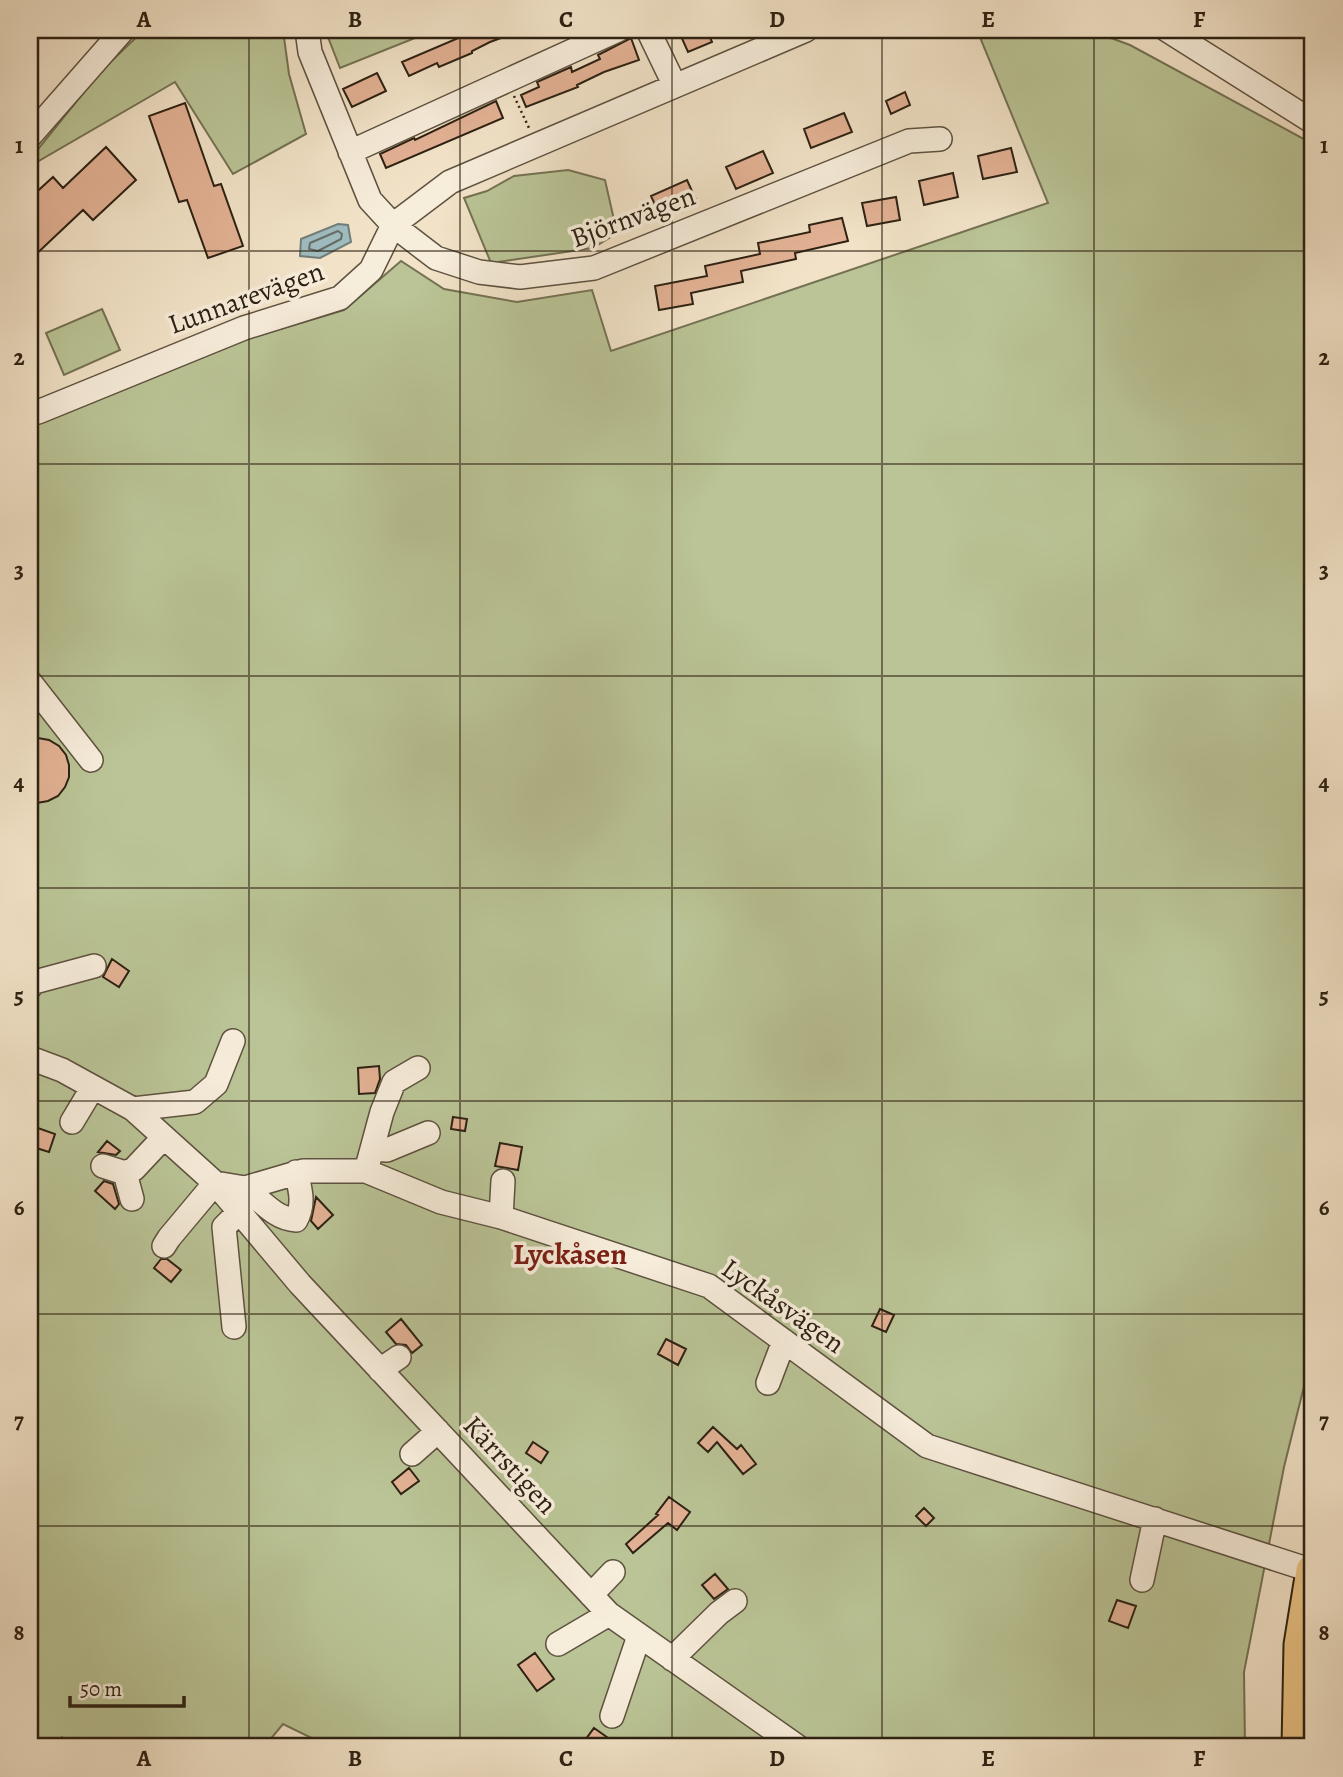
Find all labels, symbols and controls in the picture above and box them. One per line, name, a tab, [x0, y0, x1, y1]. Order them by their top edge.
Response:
text: A	[136, 4, 152, 35]
text: B	[348, 4, 362, 35]
text: C	[559, 4, 573, 35]
text: D	[769, 4, 785, 35]
text: E	[981, 4, 995, 35]
text: F	[1193, 4, 1206, 35]
text: 1	[15, 130, 23, 161]
text: 1	[1320, 130, 1328, 161]
street label: Björnvägen	[565, 177, 701, 257]
street label: Lunnarevägen	[163, 252, 329, 344]
text: 2	[13, 342, 25, 373]
text: 2	[1318, 342, 1330, 373]
text: 3	[14, 555, 24, 586]
text: 3	[1319, 555, 1329, 586]
text: 4	[14, 767, 25, 798]
text: 4	[1319, 767, 1330, 798]
text: 5	[14, 980, 24, 1011]
text: 5	[1319, 980, 1329, 1011]
text: 6	[14, 1192, 25, 1223]
text: 6	[1319, 1192, 1330, 1223]
district label: Lyckåsen	[513, 1234, 627, 1274]
street label: Lyckåsvägen	[714, 1250, 852, 1362]
text: 7	[14, 1405, 24, 1436]
text: 7	[1319, 1405, 1329, 1436]
street label: Kärrstigen	[454, 1407, 566, 1523]
text: 8	[13, 1617, 25, 1648]
text: 8	[1318, 1617, 1330, 1648]
scale bar	[70, 1665, 184, 1709]
text: 50 m	[80, 1675, 122, 1703]
text: A	[136, 1743, 152, 1774]
text: B	[348, 1743, 362, 1774]
text: C	[559, 1743, 573, 1774]
text: D	[769, 1743, 785, 1774]
text: E	[981, 1743, 995, 1774]
text: F	[1193, 1743, 1206, 1774]

